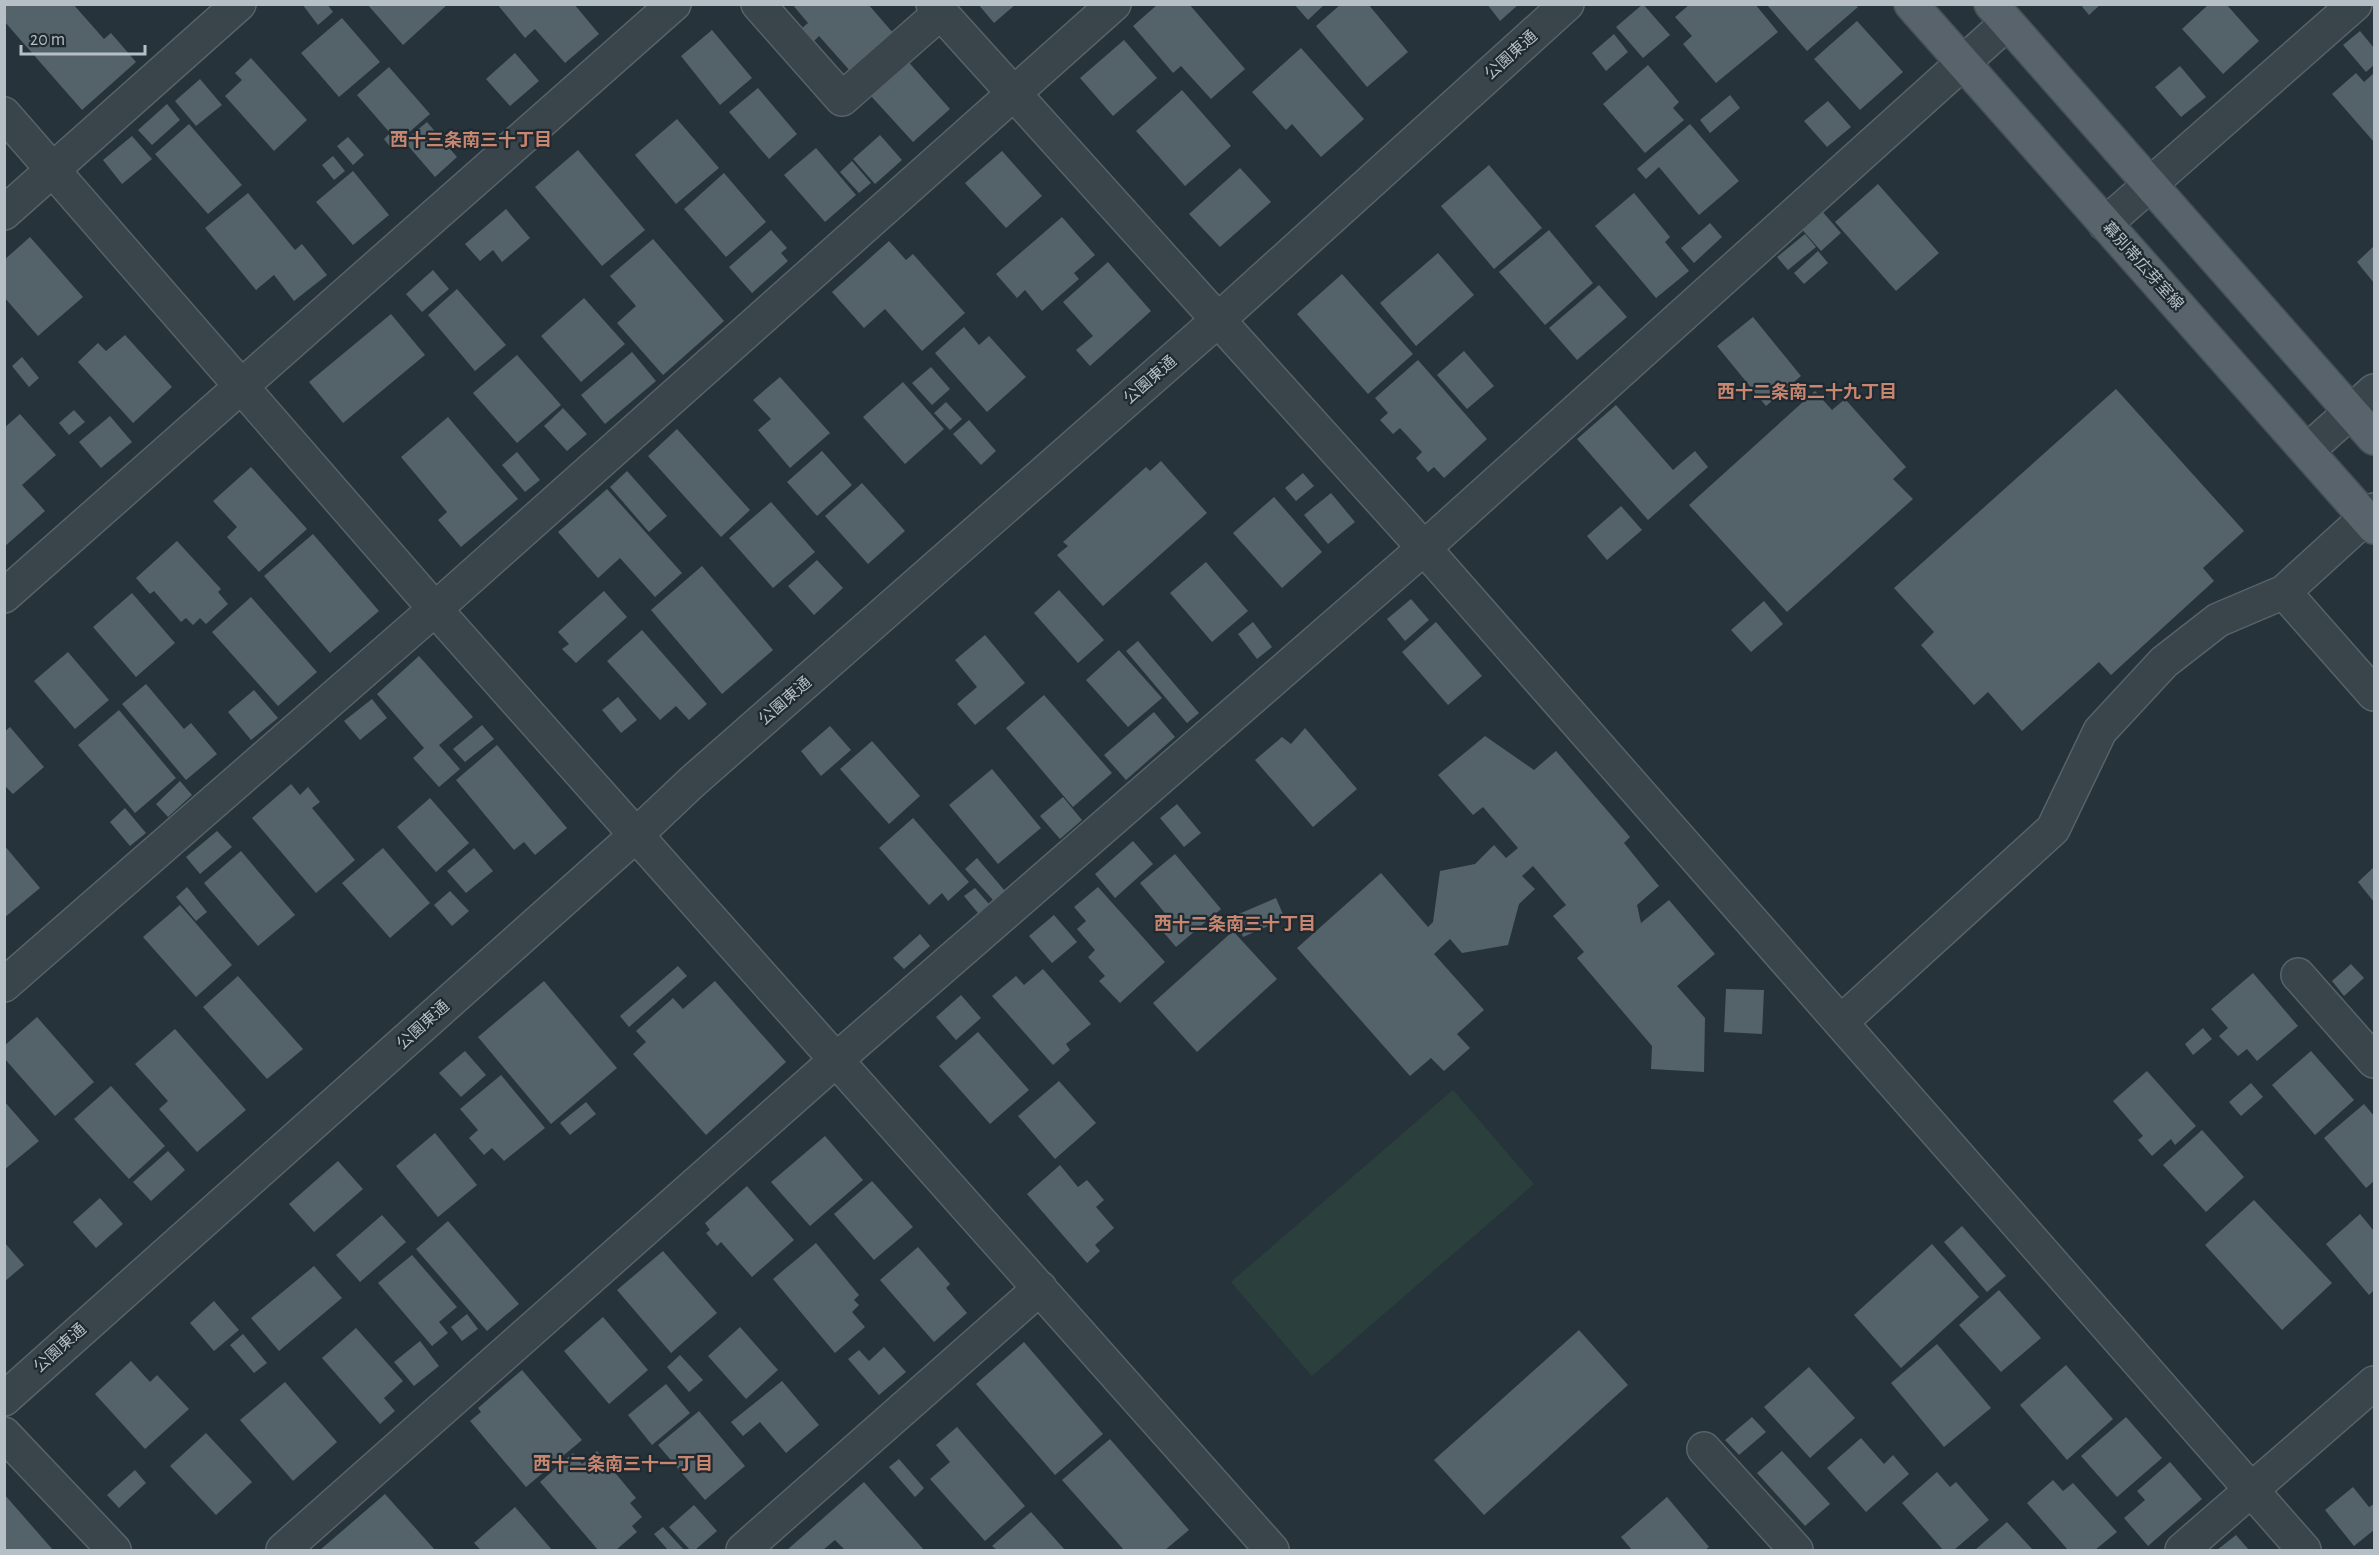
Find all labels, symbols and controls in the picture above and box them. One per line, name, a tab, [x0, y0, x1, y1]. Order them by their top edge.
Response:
scale bar	[21, 18, 146, 56]
street label: 公園東通	[1481, 27, 1540, 82]
text: 20 m	[30, 31, 65, 49]
district label: 西十三条南三十丁目	[390, 130, 552, 150]
street label: 幕別帯広芽室線	[2100, 218, 2187, 313]
street label: 公園東通	[1120, 352, 1179, 407]
district label: 西十二条南二十九丁目	[1717, 382, 1897, 402]
street label: 公園東通	[755, 673, 814, 728]
district label: 西十二条南三十丁目	[1154, 914, 1316, 934]
street label: 公園東通	[393, 997, 452, 1052]
street label: 公園東通	[30, 1320, 89, 1375]
district label: 西十二条南三十一丁目	[533, 1454, 713, 1474]

